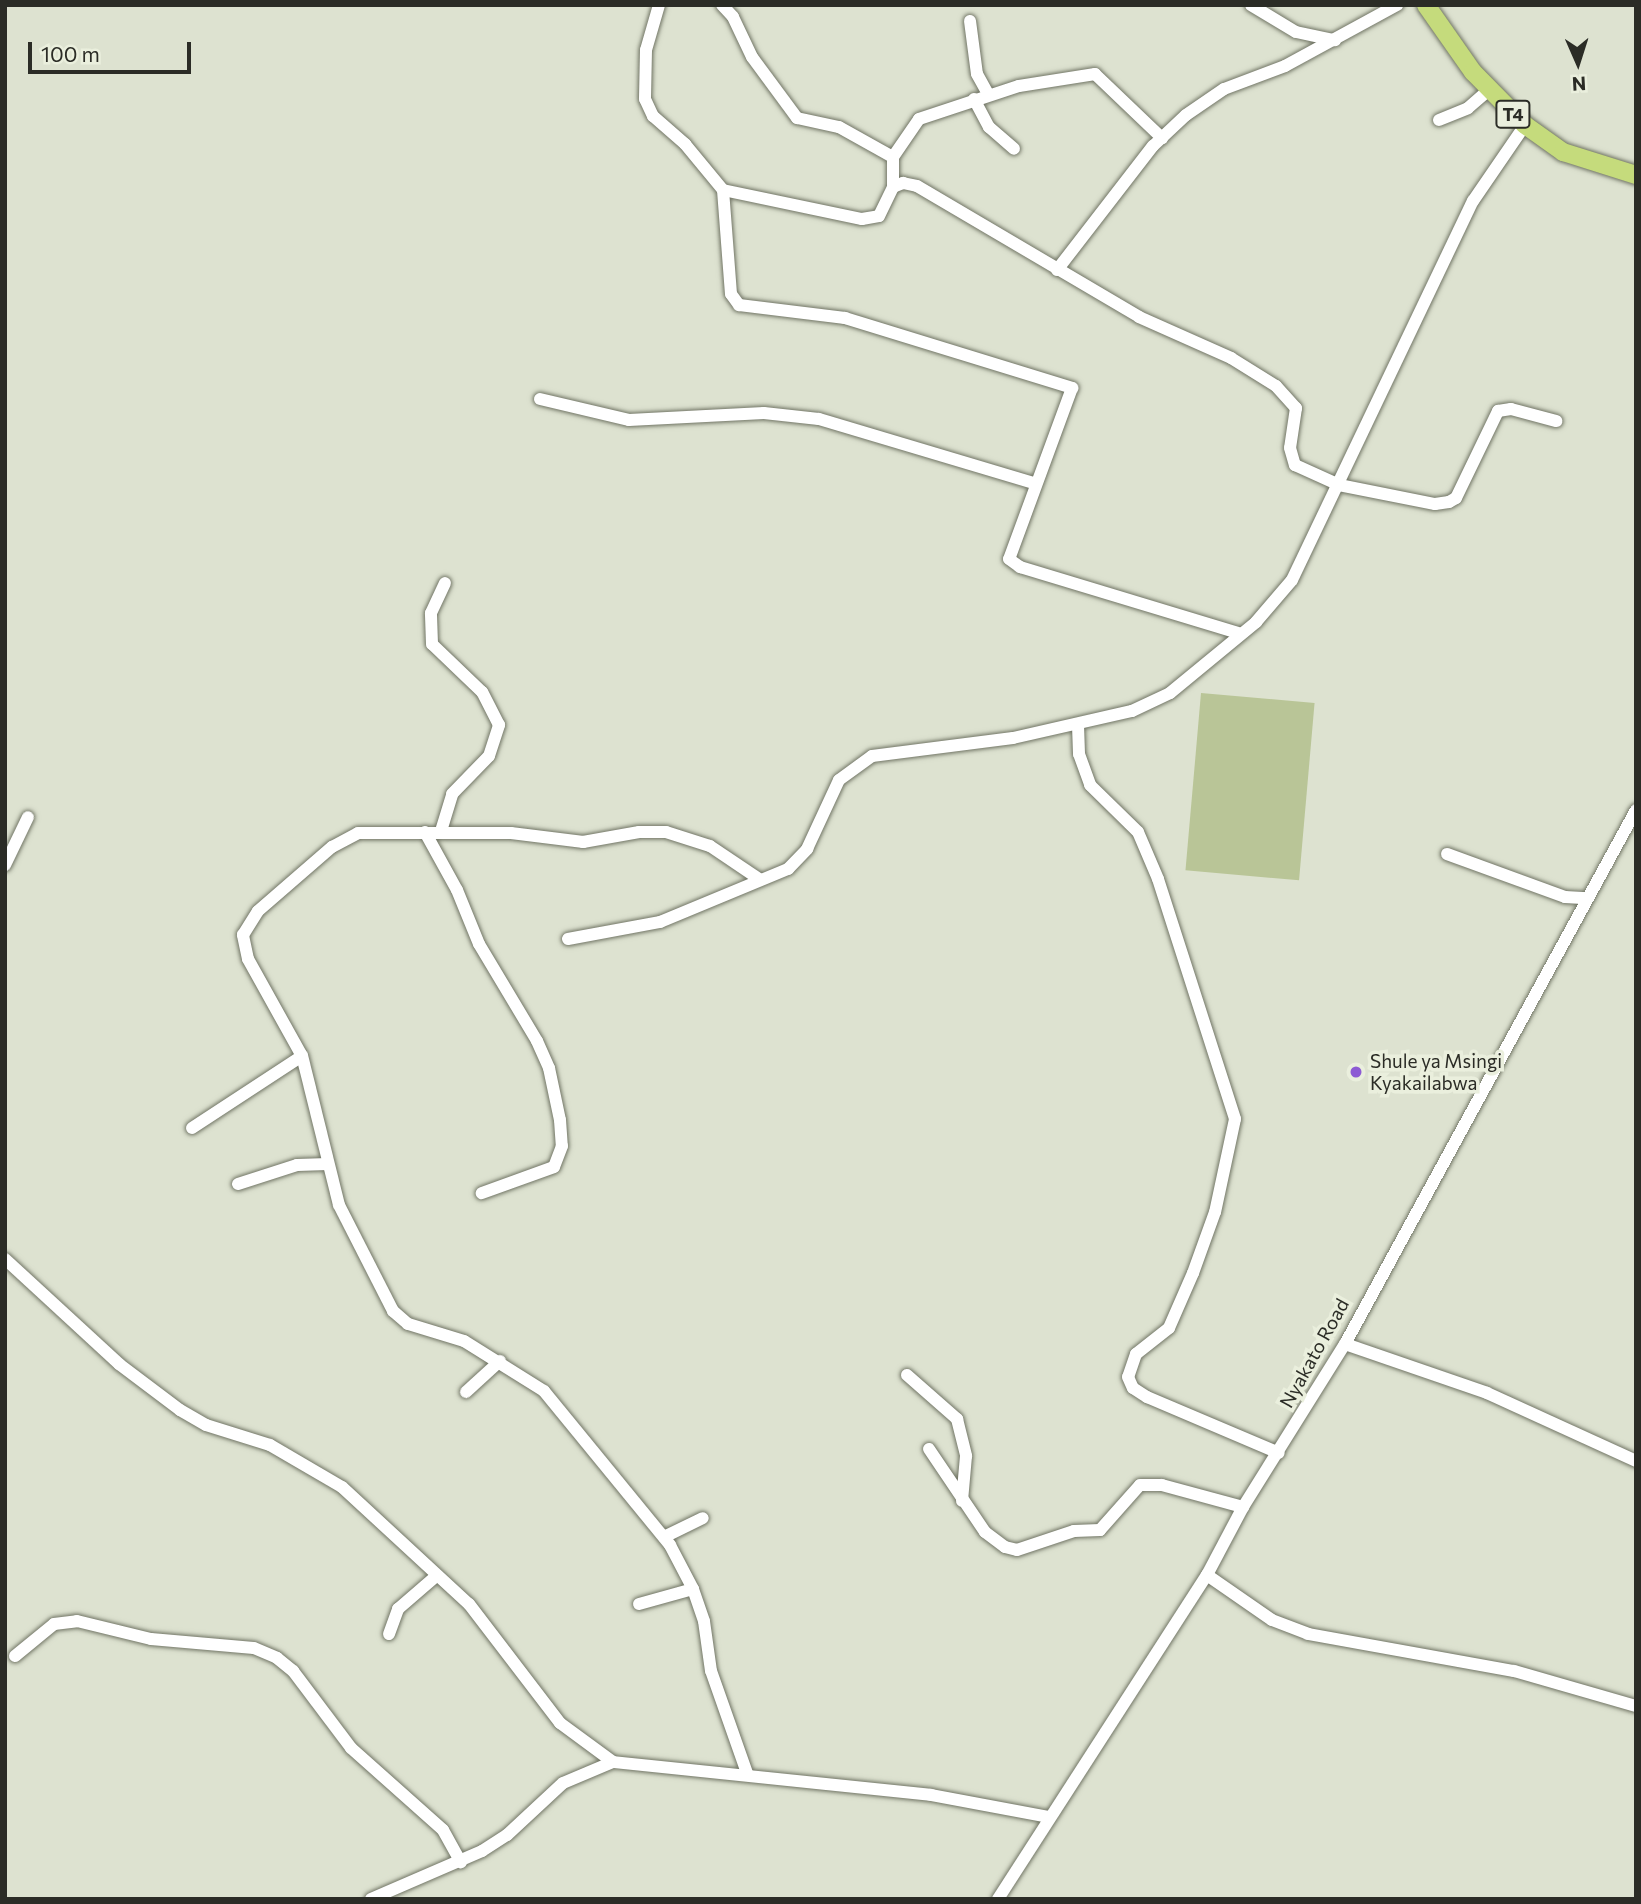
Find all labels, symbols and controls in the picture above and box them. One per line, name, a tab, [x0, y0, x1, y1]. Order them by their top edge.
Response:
scale bar	[32, 28, 194, 72]
north arrow	[1543, 28, 1613, 98]
text: 100 m	[41, 41, 100, 66]
text: N	[1571, 73, 1587, 96]
road number: T4	[1494, 100, 1532, 128]
place label: Shule ya Msingi Kyakailabwa	[1370, 1050, 1502, 1094]
marker: Shule ya Msingi Kyakailabwa	[1348, 1064, 1364, 1080]
street label: Nyakato Road	[1275, 1294, 1353, 1412]

